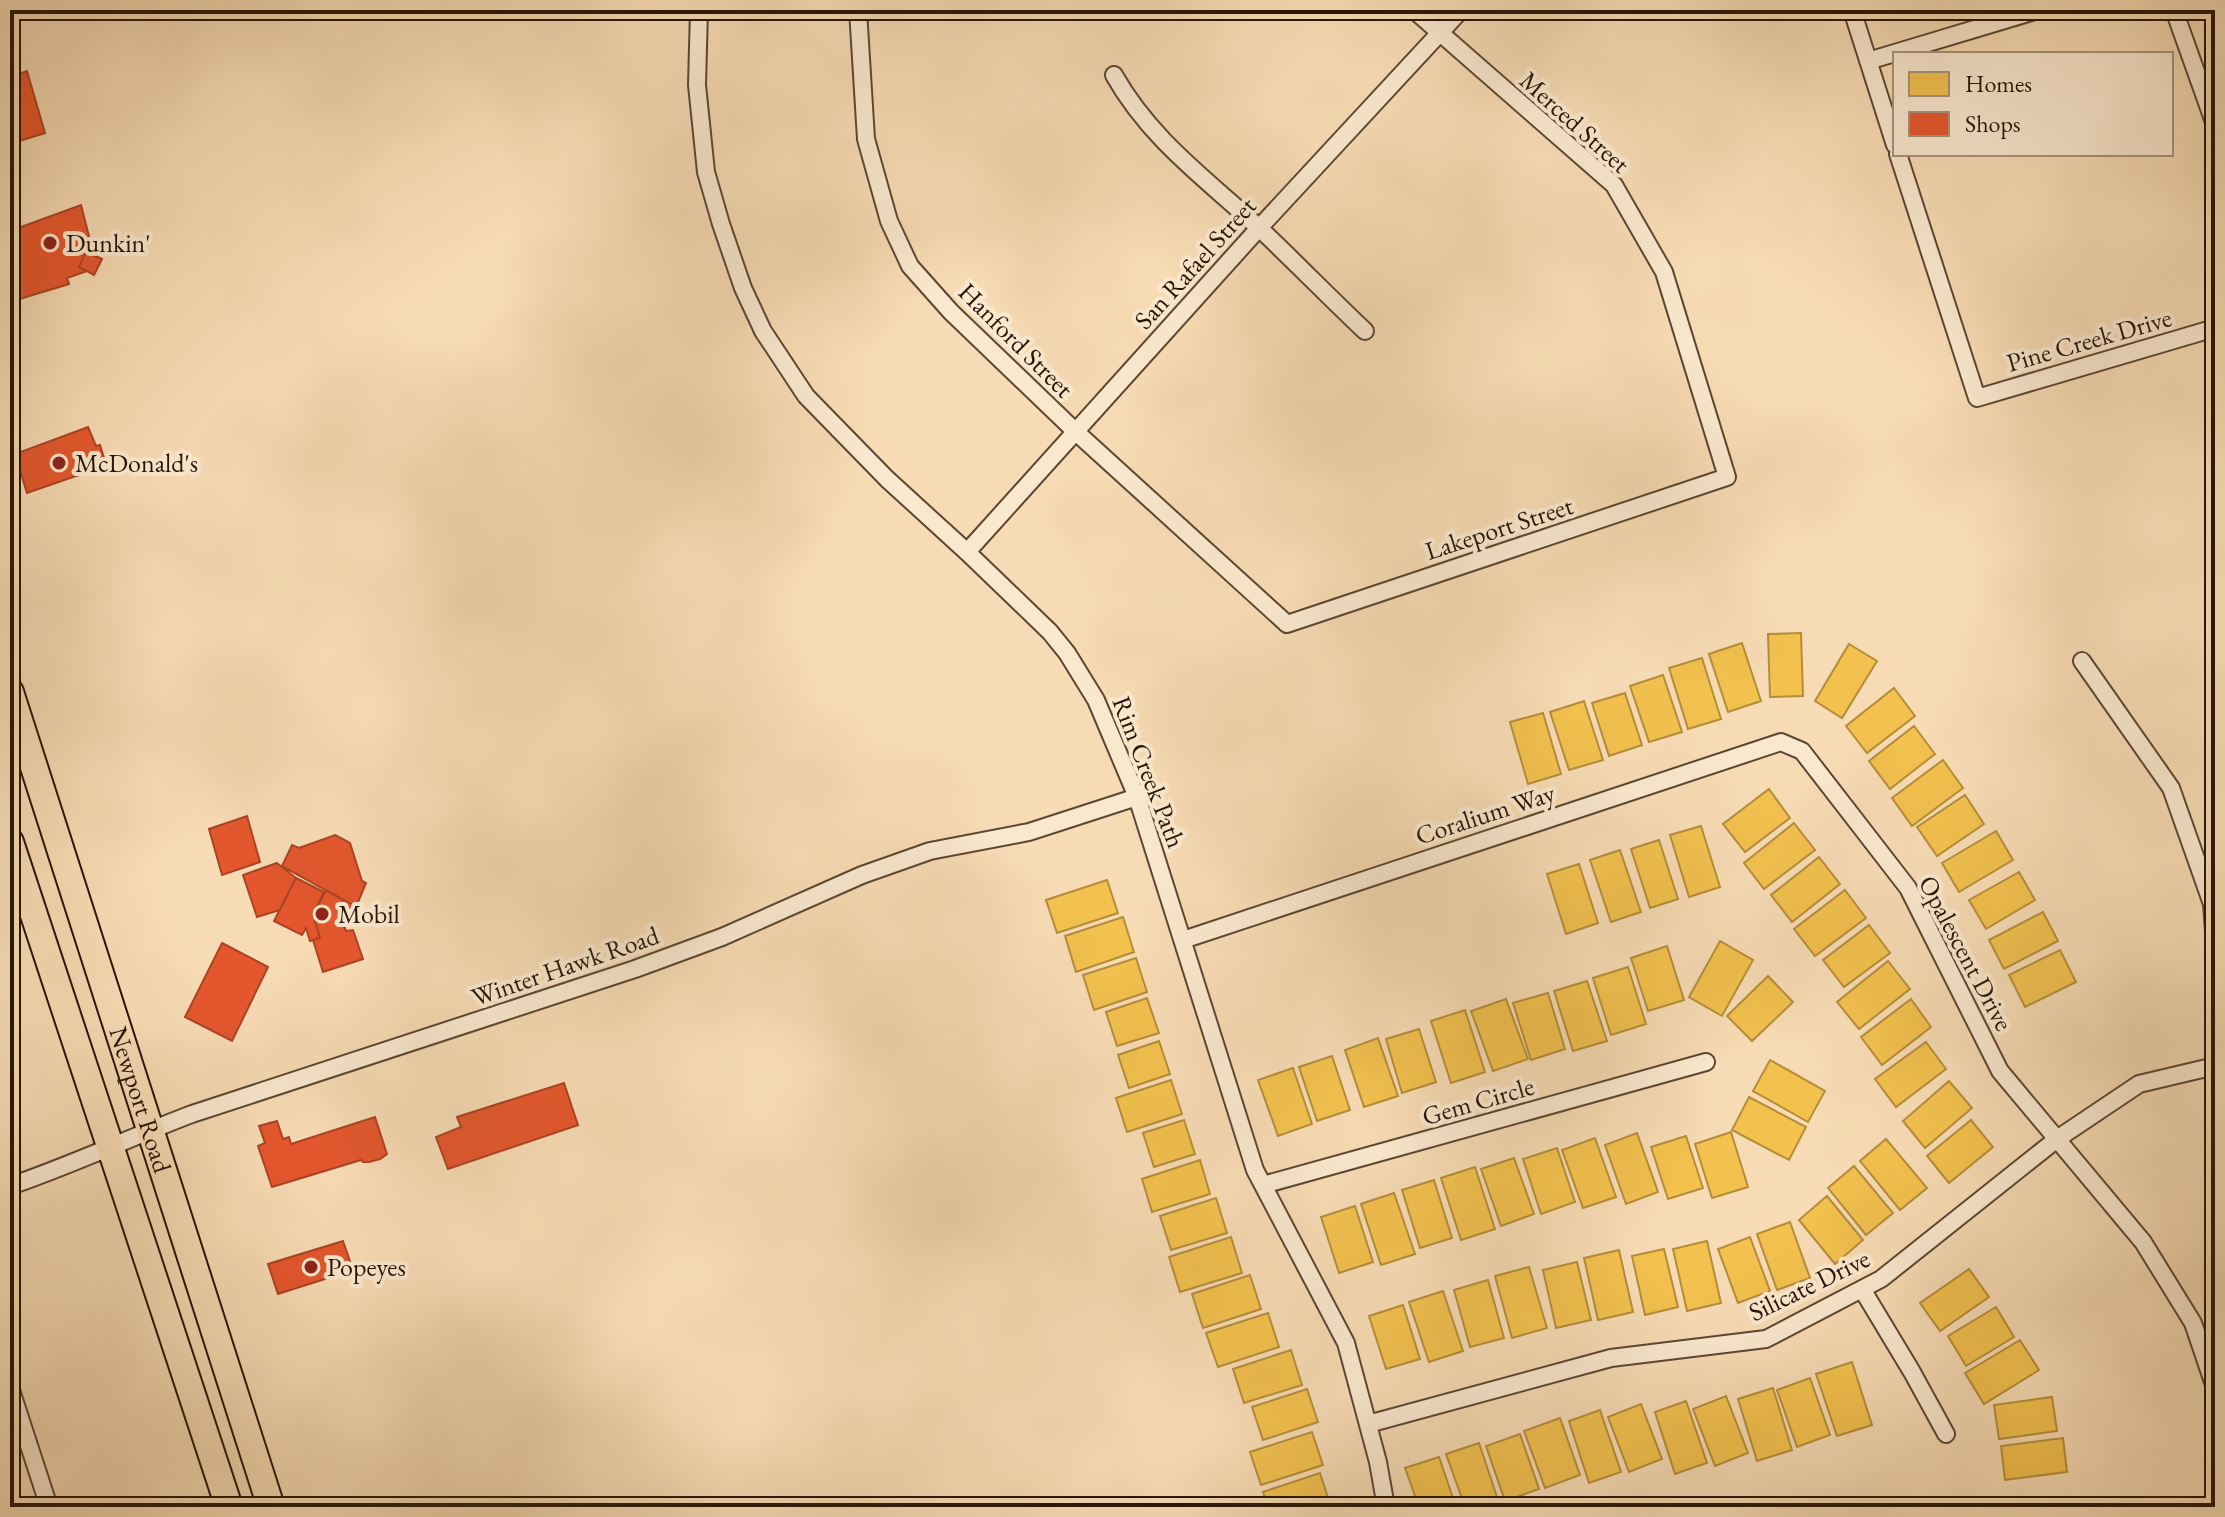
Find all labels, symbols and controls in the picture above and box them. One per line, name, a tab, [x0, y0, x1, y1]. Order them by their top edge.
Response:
legend	[1893, 52, 2173, 156]
street label: Merced Street	[1513, 63, 1637, 181]
text: Homes	[1965, 68, 2032, 99]
text: Shops	[1965, 108, 2021, 139]
street label: San Rafael Street	[1126, 190, 1264, 336]
place label: Dunkin'	[66, 226, 151, 260]
marker: Dunkin'	[41, 234, 59, 252]
street label: Hanford Street	[951, 275, 1081, 405]
street label: Pine Creek Drive	[2003, 300, 2175, 380]
place label: McDonald's	[75, 446, 198, 480]
marker: McDonald's	[50, 454, 68, 472]
street label: Lakeport Street	[1421, 488, 1577, 568]
street label: Rim Creek Path	[1104, 691, 1194, 853]
street label: Coralium Way	[1411, 775, 1560, 853]
street label: Opalescent Drive	[1911, 870, 2021, 1036]
place label: Mobil	[338, 897, 400, 931]
marker: Mobil	[313, 905, 331, 923]
street label: Winter Hawk Road	[467, 918, 664, 1014]
street label: Newport Road	[101, 1022, 180, 1178]
street label: Gem Circle	[1418, 1069, 1538, 1133]
street label: Silicate Drive	[1743, 1241, 1875, 1329]
place label: Popeyes	[327, 1250, 406, 1284]
marker: Popeyes	[302, 1258, 320, 1276]

